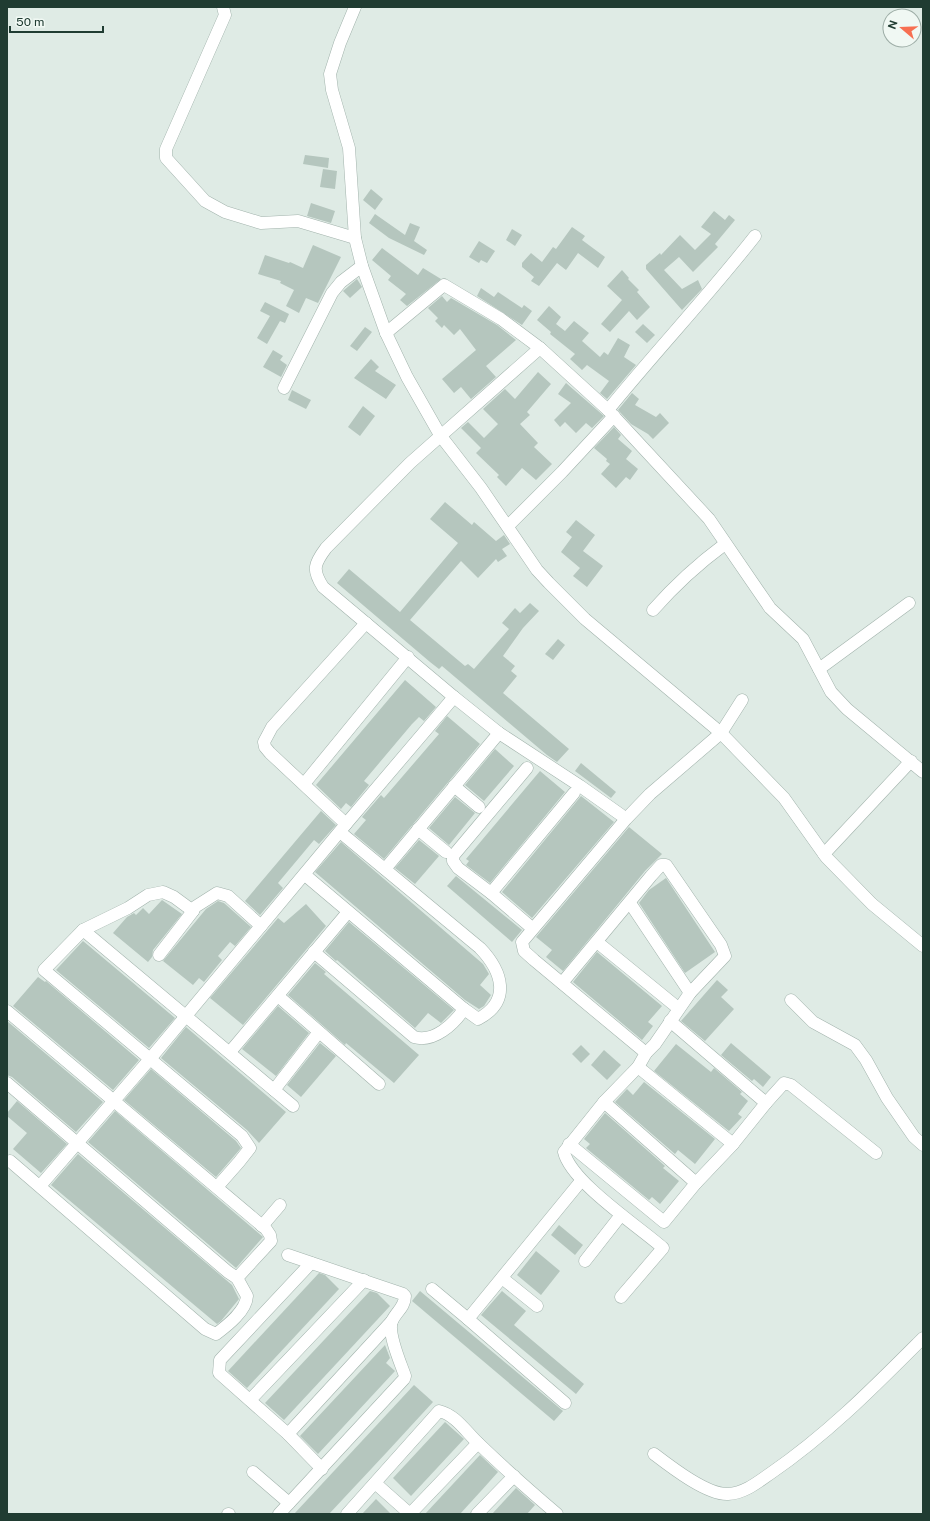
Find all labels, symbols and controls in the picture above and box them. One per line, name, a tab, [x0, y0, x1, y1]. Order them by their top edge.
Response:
scale bar	[10, 8, 103, 34]
north arrow	[882, 8, 922, 48]
text: 50 m	[16, 15, 44, 29]
text: N	[885, 19, 900, 31]

